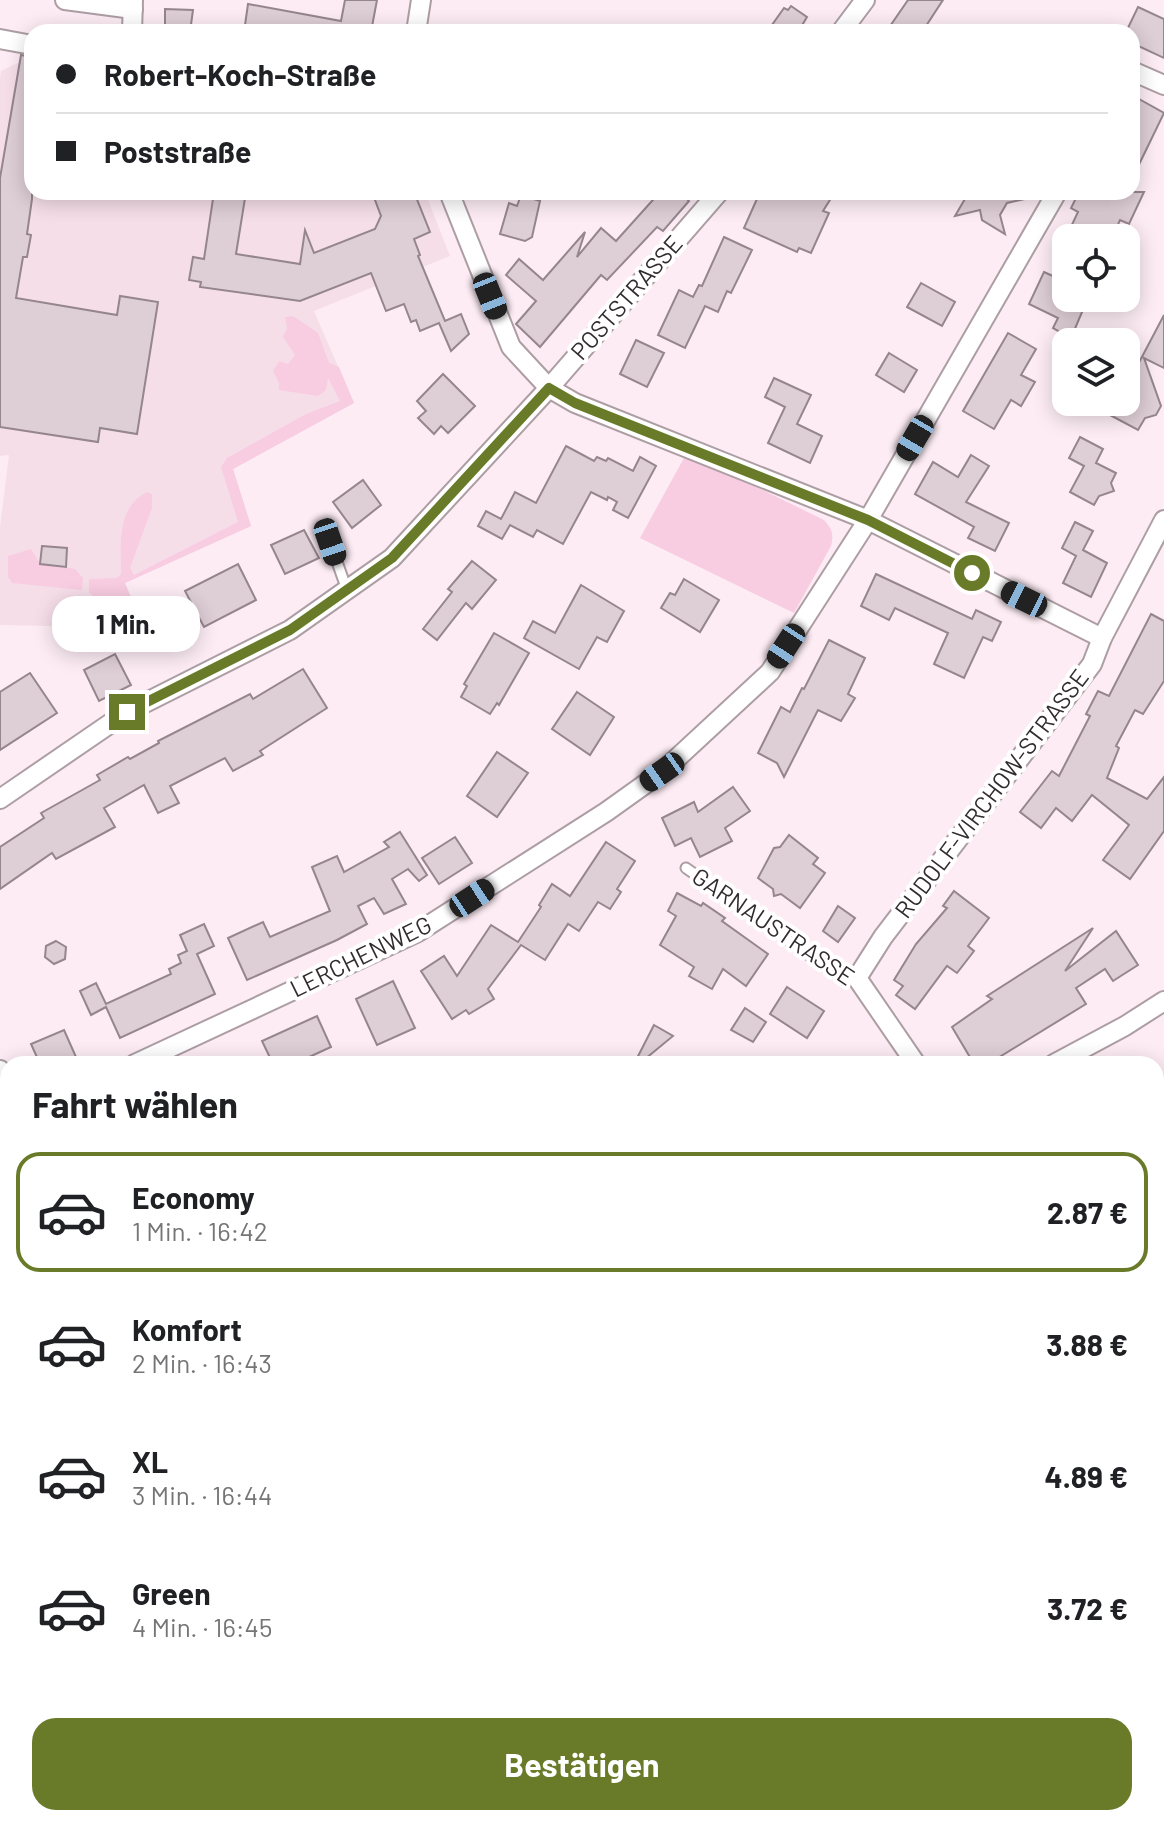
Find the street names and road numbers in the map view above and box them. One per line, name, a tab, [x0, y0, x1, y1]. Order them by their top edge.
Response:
street label: POSTSTRASSE	[564, 229, 688, 365]
street label: RUDOLF-VIRCHOW-STRASSE	[888, 663, 1094, 923]
street label: GARNAUSTRASSE	[687, 861, 860, 991]
street label: LERCHENWEG	[285, 909, 436, 1002]

